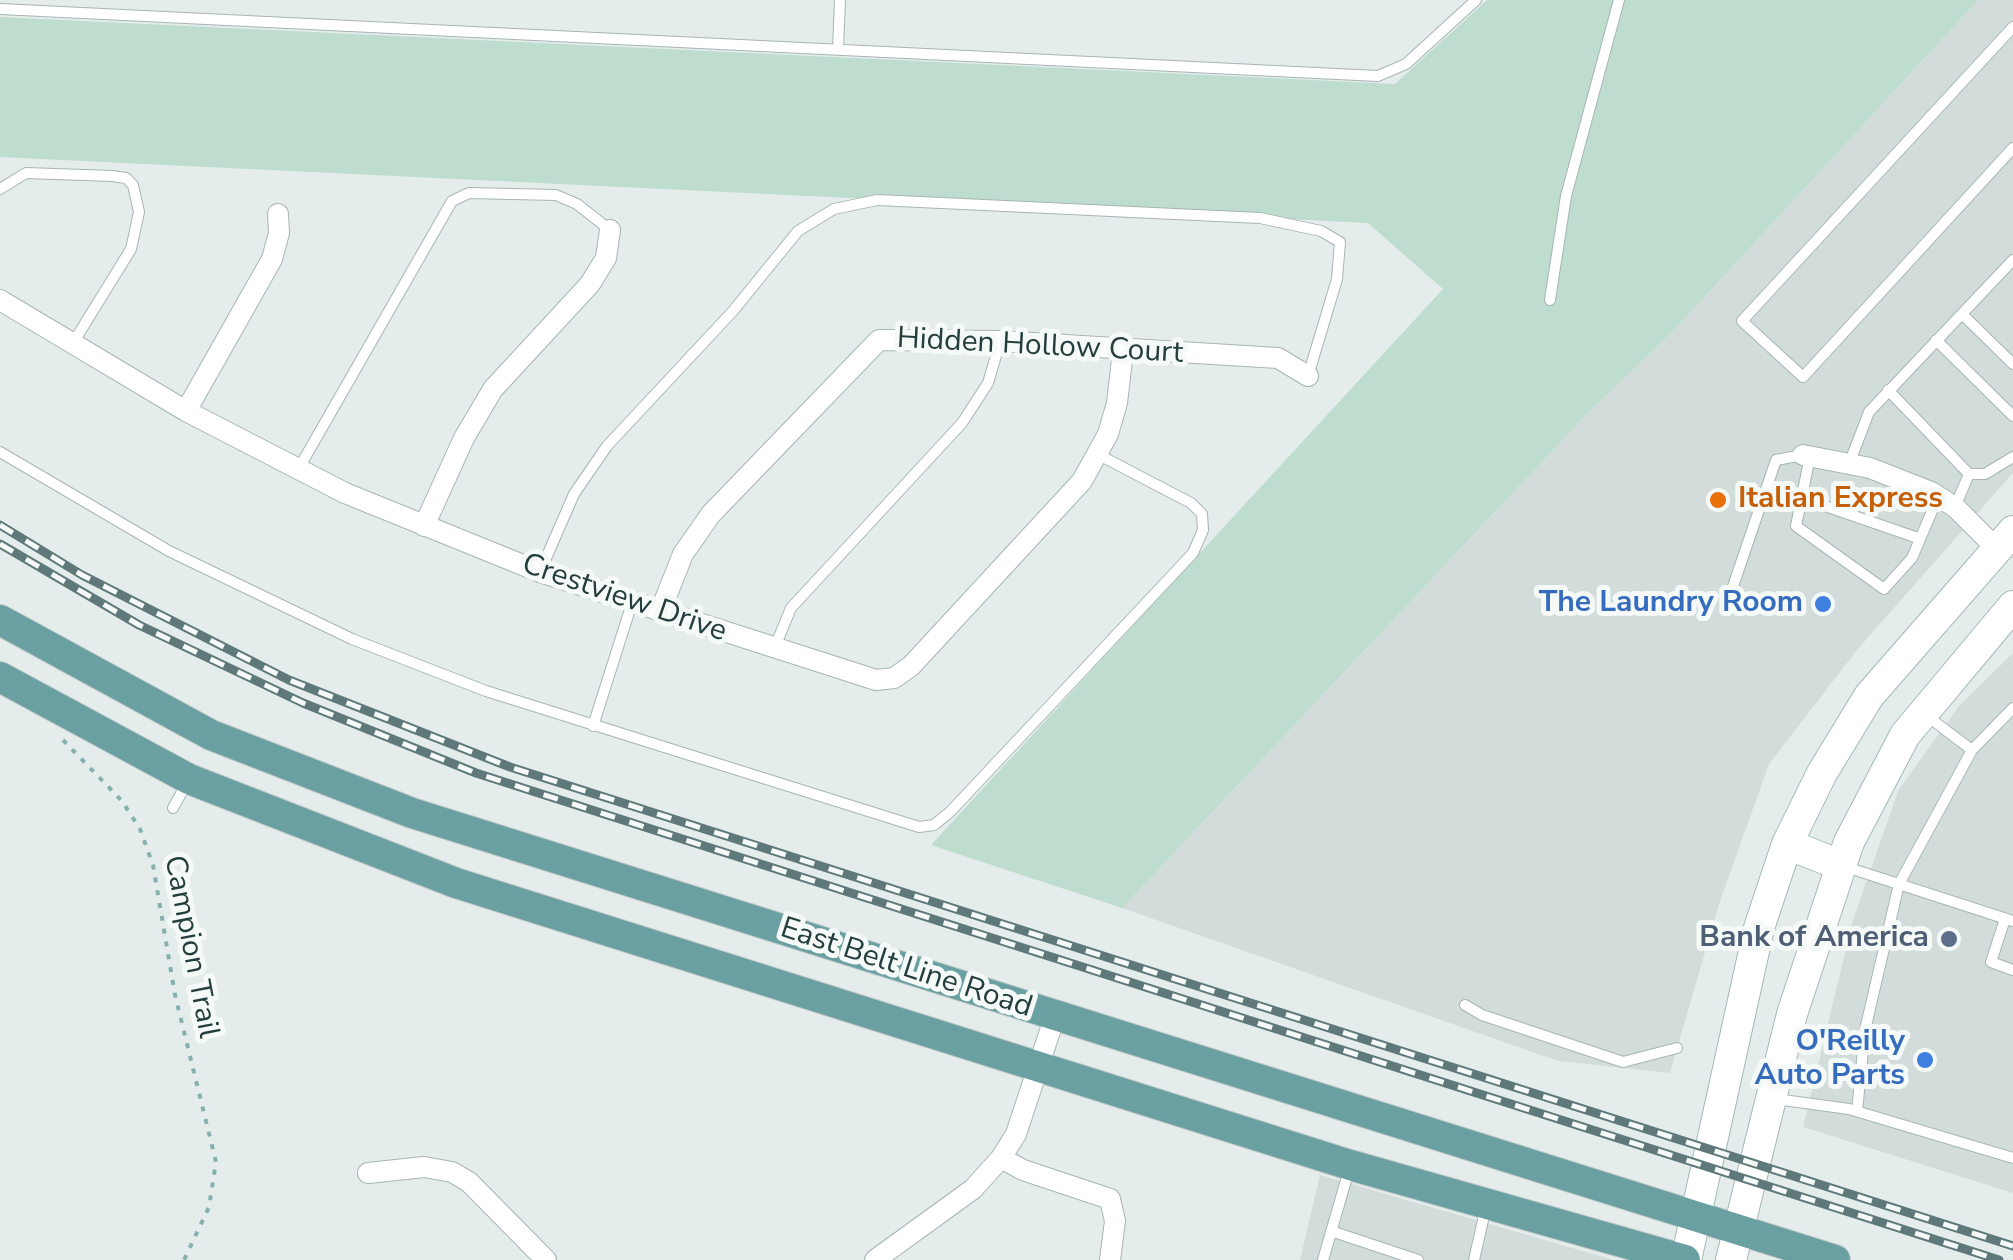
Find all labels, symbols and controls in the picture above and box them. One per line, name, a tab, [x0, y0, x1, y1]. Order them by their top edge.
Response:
street label: Hidden Hollow Court	[896, 322, 1184, 372]
place label: Italian Express	[1738, 482, 1943, 518]
marker: Italian Express	[1707, 489, 1729, 511]
street label: Crestview Drive	[517, 547, 731, 651]
place label: The Laundry Room	[1539, 586, 1803, 622]
marker: The Laundry Room	[1812, 593, 1834, 615]
street label: Campion Trail	[155, 853, 225, 1041]
street label: East Belt Line Road	[776, 911, 1036, 1027]
place label: Bank of America	[1699, 921, 1929, 957]
marker: Bank of America	[1938, 928, 1960, 950]
place label: O'Reilly Auto Parts	[1755, 1025, 1905, 1096]
marker: O'Reilly Auto Parts	[1914, 1049, 1936, 1071]

